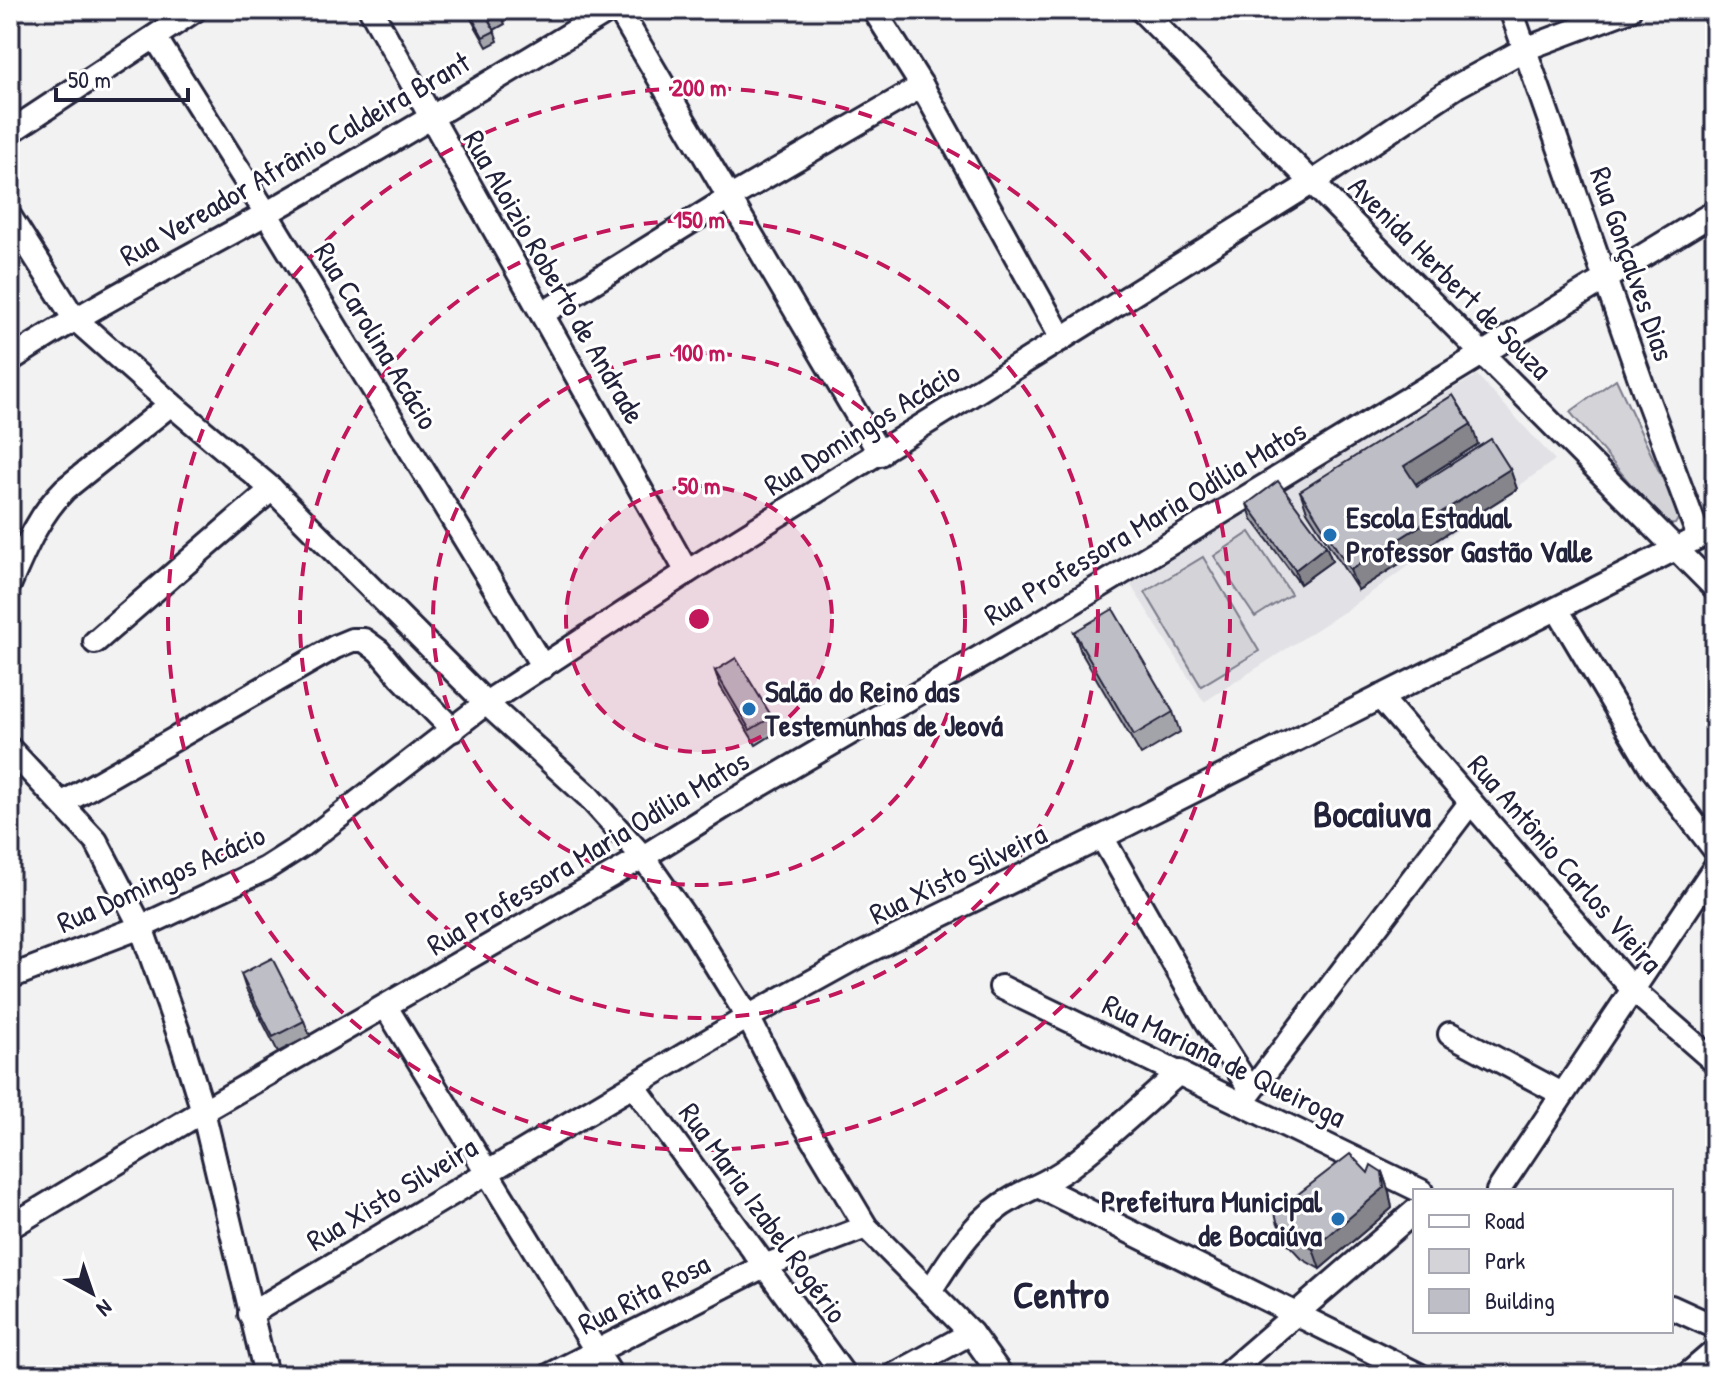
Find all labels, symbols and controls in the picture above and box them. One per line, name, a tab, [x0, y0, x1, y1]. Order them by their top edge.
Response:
street label: Rua Vereador Afrânio Caldeira Brant	[112, 41, 477, 275]
scale bar	[56, 52, 188, 102]
text: 50 m	[68, 63, 111, 95]
text: 200 m	[672, 71, 726, 103]
street label: Rua Aloizio Roberto de Andrade	[454, 123, 655, 431]
street label: Rua Gonçalves Dias	[1581, 161, 1685, 366]
street label: Avenida Herbert de Souza	[1340, 167, 1561, 388]
text: 150 m	[673, 203, 725, 235]
street label: Rua Carolina Acácio	[305, 235, 448, 436]
text: 100 m	[673, 336, 725, 368]
street label: Rua Domingos Acácio	[756, 352, 967, 504]
street label: Rua Professora Maria Odília Matos	[976, 410, 1313, 634]
text: 50 m	[678, 469, 720, 501]
place label: Escola Estadual Professor Gastão Valle	[1346, 497, 1593, 571]
marker: Escola Estadual Professor Gastão Valle	[1321, 526, 1339, 544]
centre of rings	[685, 605, 713, 633]
place label: Salão do Reino das Testemunhas de Jeová	[764, 671, 1003, 745]
marker: Salão do Reino das Testemunhas de Jeová	[740, 700, 758, 718]
street label: Rua Professora Maria Odília Matos	[419, 740, 756, 964]
street label: Rua Antônio Carlos Vieira	[1459, 745, 1672, 982]
district label: Bocaiuva	[1313, 787, 1431, 839]
street label: Rua Xisto Silveira	[862, 813, 1053, 933]
street label: Rua Domingos Acácio	[50, 814, 271, 942]
street label: Rua Mariana de Queiroga	[1096, 984, 1353, 1136]
street label: Rua Maria Izabel Rogério	[670, 1094, 857, 1331]
street label: Rua Xisto Silveira	[299, 1126, 484, 1260]
place label: Prefeitura Municipal de Bocaiúva	[1101, 1181, 1323, 1255]
legend	[1413, 1189, 1673, 1333]
text: Road	[1485, 1204, 1524, 1236]
marker: Prefeitura Municipal de Bocaiúva	[1329, 1210, 1347, 1228]
street label: Rua Rita Rosa	[571, 1243, 716, 1343]
text: Park	[1485, 1244, 1525, 1276]
north arrow	[52, 1253, 132, 1333]
district label: Centro	[1013, 1268, 1110, 1320]
text: Building	[1485, 1284, 1555, 1316]
text: N	[91, 1293, 119, 1324]

